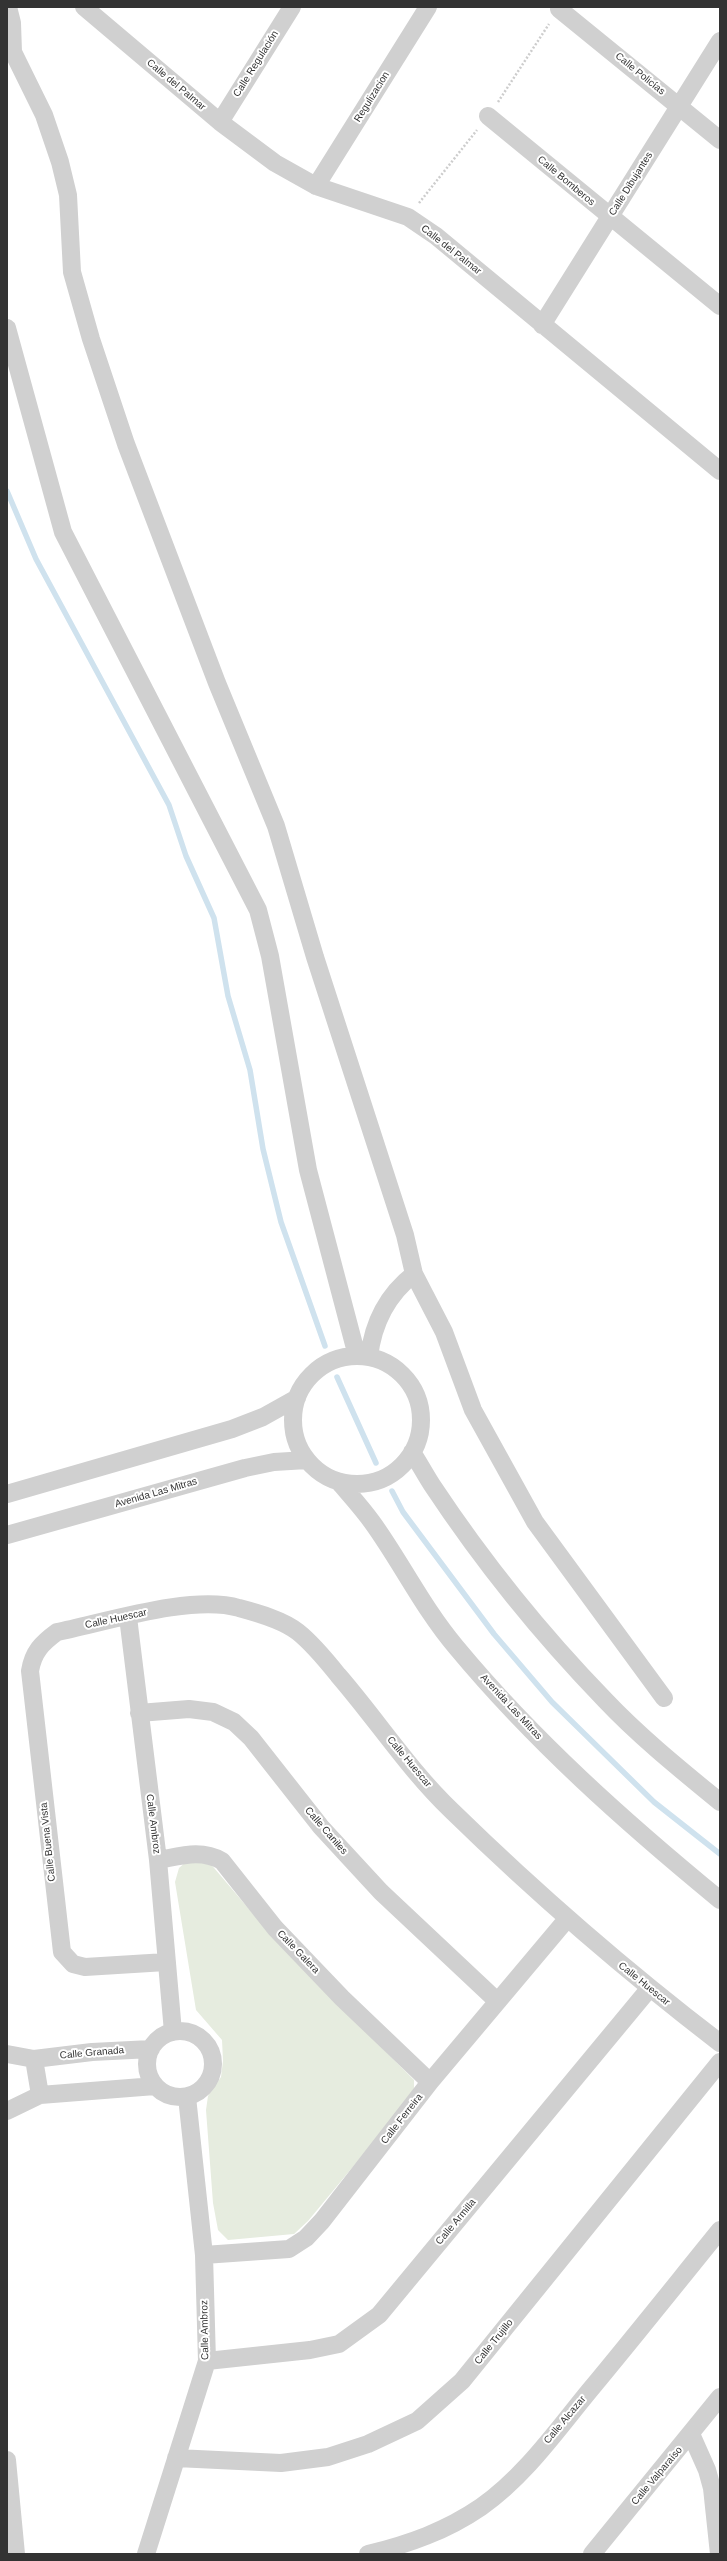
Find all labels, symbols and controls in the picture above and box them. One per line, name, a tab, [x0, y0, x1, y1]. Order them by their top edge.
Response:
street label: Calle Regulación	[231, 29, 281, 99]
street label: Calle Policías	[613, 50, 667, 98]
street label: Calle del Palmar	[144, 57, 208, 113]
street label: Regulizacion	[352, 70, 392, 124]
street label: Calle Dibujantes	[607, 150, 655, 218]
street label: Calle Bomberos	[535, 154, 597, 208]
street label: Calle del Palmar	[418, 223, 484, 277]
street label: Avenida Las Mitras	[114, 1476, 198, 1510]
street label: Calle Huescar	[84, 1607, 148, 1631]
street label: Avenida Las Mitras	[478, 1672, 544, 1742]
street label: Calle Huescar	[384, 1734, 434, 1790]
street label: Calle Ambroz	[143, 1793, 163, 1855]
street label: Calle Buena Vista	[38, 1802, 58, 1882]
street label: Calle Caniles	[302, 1805, 350, 1857]
street label: Calle Galera	[274, 1928, 322, 1976]
street label: Calle Huescar	[616, 1960, 672, 2008]
street label: Calle Granada	[59, 2044, 125, 2062]
street label: Calle Ferreira	[379, 2091, 425, 2147]
street label: Calle Armilla	[433, 2197, 479, 2247]
street label: Calle Ambroz	[198, 2300, 212, 2360]
street label: Calle Trujillo	[472, 2317, 516, 2367]
street label: Calle Alcazar	[541, 2394, 589, 2446]
street label: Calle Valparaíso	[629, 2444, 685, 2508]

